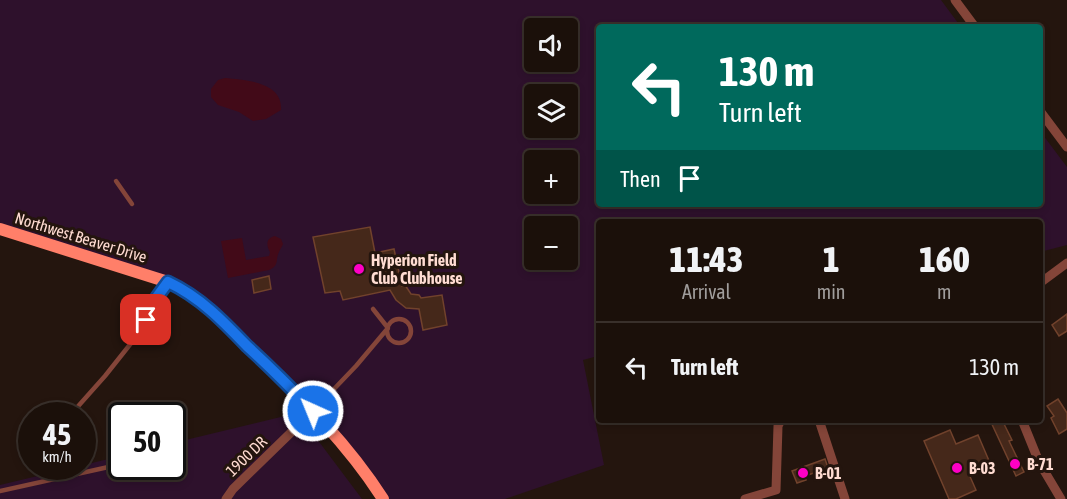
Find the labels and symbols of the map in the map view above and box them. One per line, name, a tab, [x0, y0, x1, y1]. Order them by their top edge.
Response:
street label: Northwest Beaver Drive	[13, 208, 149, 266]
place label: Hyperion Field Club Clubhouse	[371, 251, 463, 287]
marker: Hyperion Field Club Clubhouse	[352, 262, 366, 276]
pin	[120, 294, 171, 345]
position arrow	[281, 379, 345, 443]
speed limit sign: 50	[108, 402, 186, 480]
street label: 1900 DR	[222, 432, 270, 480]
place label: B-71	[1027, 455, 1054, 473]
marker: B-71	[1008, 457, 1022, 471]
place label: B-03	[969, 459, 996, 477]
marker: B-03	[950, 461, 964, 475]
place label: B-01	[815, 464, 842, 482]
marker: B-01	[796, 466, 810, 480]

